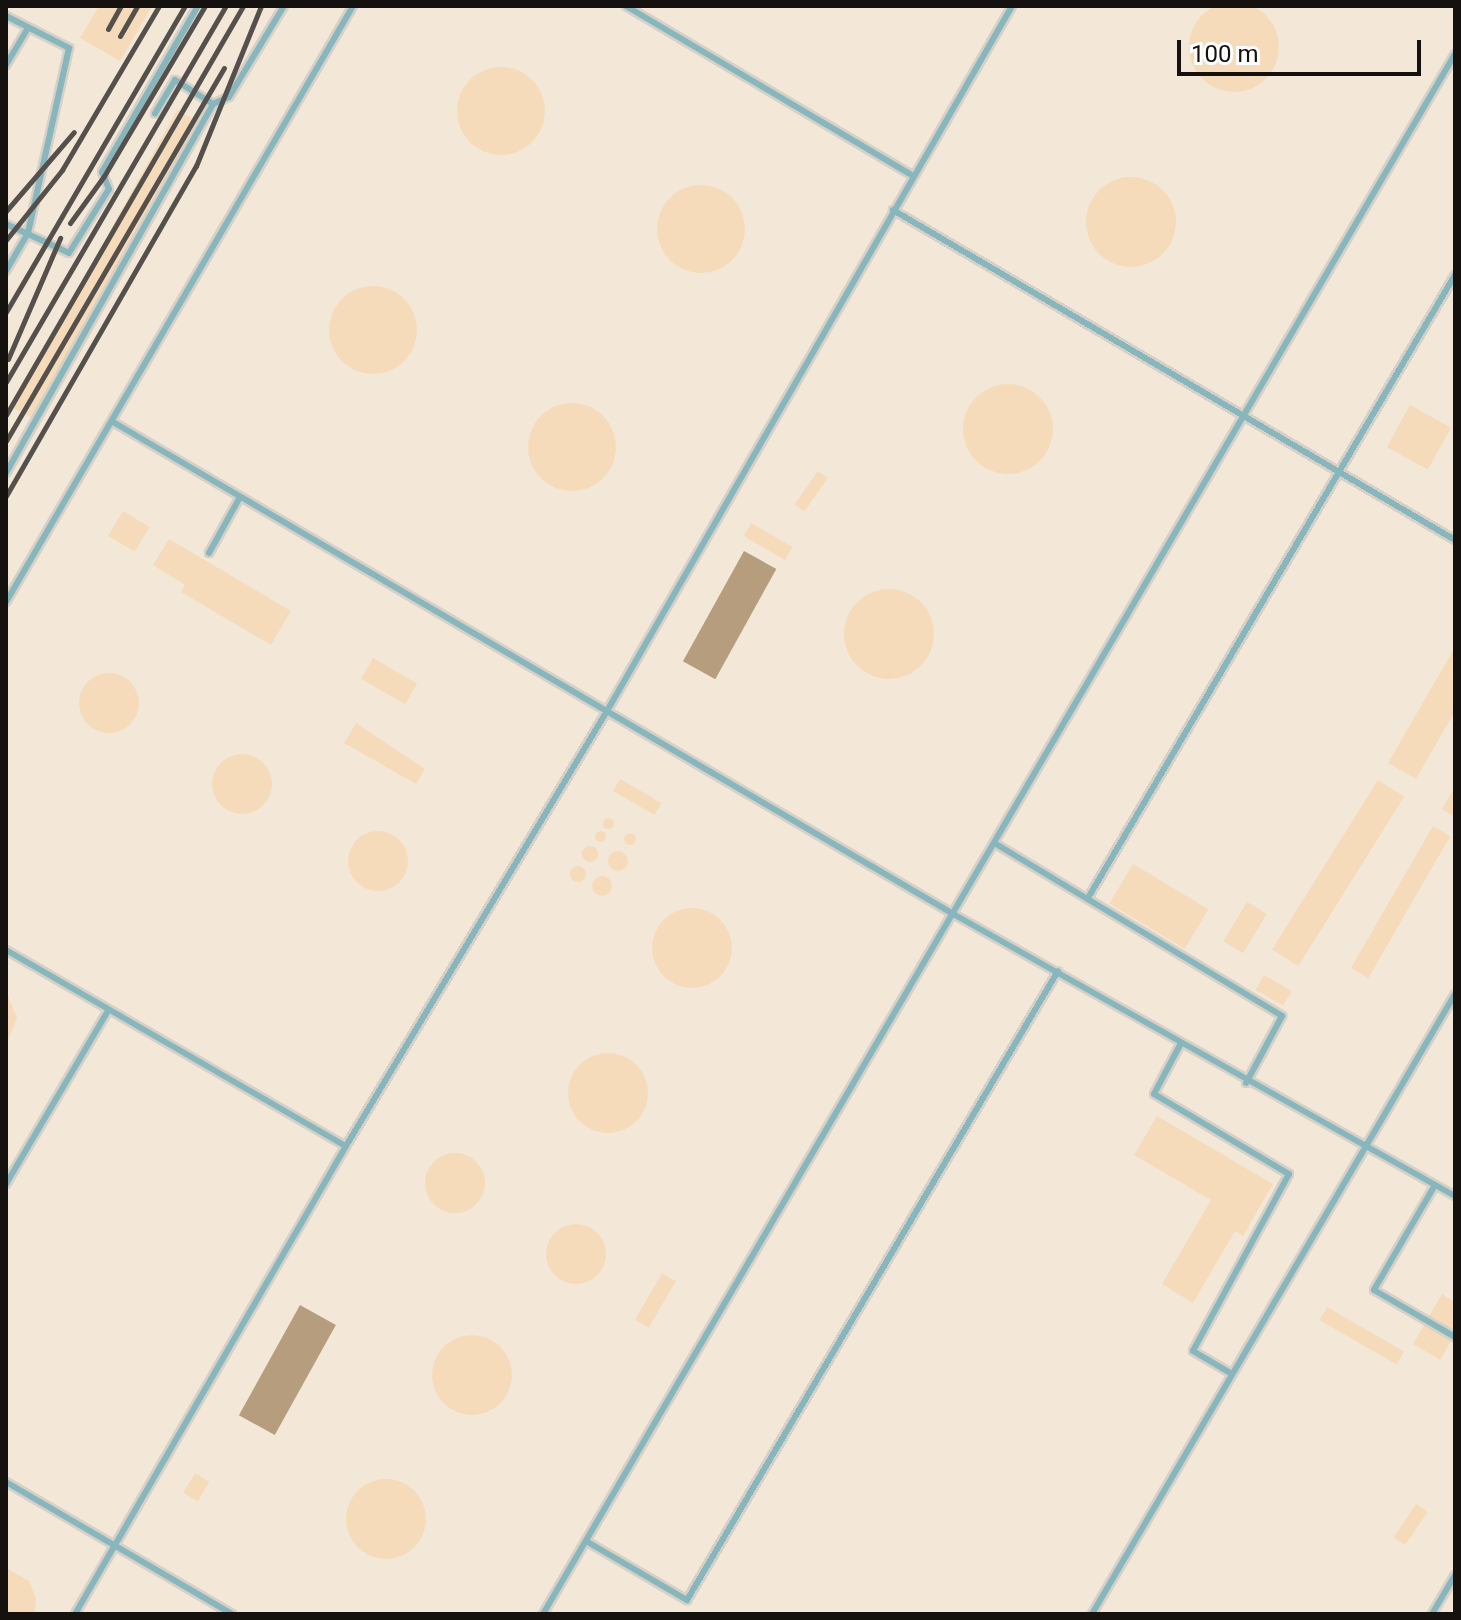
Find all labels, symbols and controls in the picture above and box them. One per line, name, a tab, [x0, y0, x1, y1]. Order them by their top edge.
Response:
scale bar	[1181, 24, 1425, 74]
text: 100 m	[1191, 40, 1258, 68]

